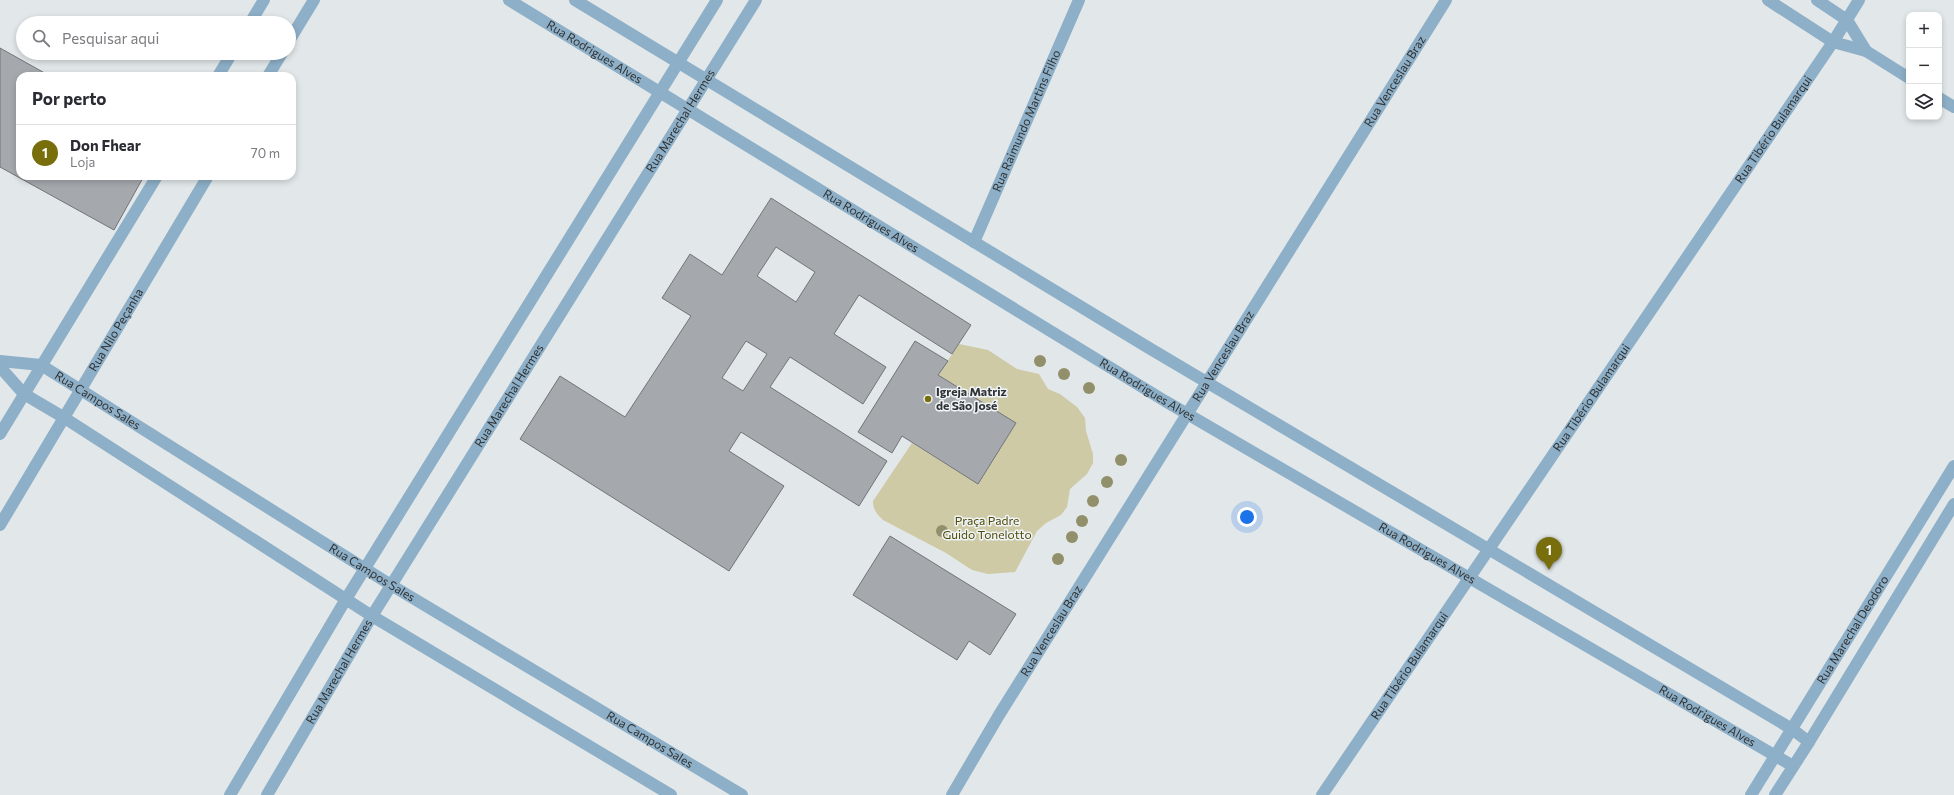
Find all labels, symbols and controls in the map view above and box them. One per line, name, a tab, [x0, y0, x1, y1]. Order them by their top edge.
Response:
map controls	[1906, 12, 1942, 120]
button: +	[1906, 12, 1942, 48]
search box	[16, 16, 296, 60]
street label: Rua Rodrigues Alves	[545, 17, 645, 86]
icon: search	[30, 27, 52, 49]
text: Pesquisar aqui	[62, 29, 159, 47]
street label: Rua Venceslau Braz	[1361, 33, 1428, 129]
street label: Rua Raimundo Martins Filho	[989, 47, 1063, 194]
button: −	[1906, 48, 1942, 84]
street label: Rua Marechal Hermes	[642, 66, 717, 174]
street label: Rua Tibério Bulamarqui	[1731, 73, 1814, 186]
button: layers	[1906, 84, 1942, 120]
text: Por perto	[32, 88, 107, 109]
text: Don Fhear	[70, 136, 141, 154]
text: 1	[42, 145, 48, 161]
text: 70 m	[251, 145, 280, 161]
text: Loja	[70, 154, 95, 170]
street label: Rua Rodrigues Alves	[821, 186, 922, 255]
street label: Rua Nilo Peçanha	[85, 286, 145, 373]
street label: Rua Venceslau Braz	[1189, 307, 1256, 404]
street label: Rua Marechal Hermes	[471, 341, 546, 449]
street label: Rua Tibério Bulamarqui	[1549, 341, 1632, 454]
street label: Rua Rodrigues Alves	[1097, 355, 1198, 423]
street label: Rua Campos Sales	[53, 368, 143, 432]
place label: Igreja Matriz de São José	[936, 384, 1007, 413]
marker: Igreja Matriz de São José	[923, 394, 933, 404]
your location	[1237, 507, 1257, 527]
park label: Praça Padre Guido Tonelotto	[942, 513, 1032, 541]
street label: Rua Rodrigues Alves	[1377, 519, 1478, 586]
pin: 1	[1536, 537, 1562, 570]
street label: Rua Campos Sales	[327, 540, 418, 604]
street label: Rua Marechal Deodoro	[1813, 573, 1891, 686]
street label: Rua Venceslau Braz	[1017, 582, 1084, 678]
street label: Rua Tibério Bulamarqui	[1367, 609, 1450, 722]
street label: Rua Marechal Hermes	[302, 616, 375, 726]
street label: Rua Rodrigues Alves	[1657, 682, 1759, 749]
street label: Rua Campos Sales	[604, 708, 696, 770]

